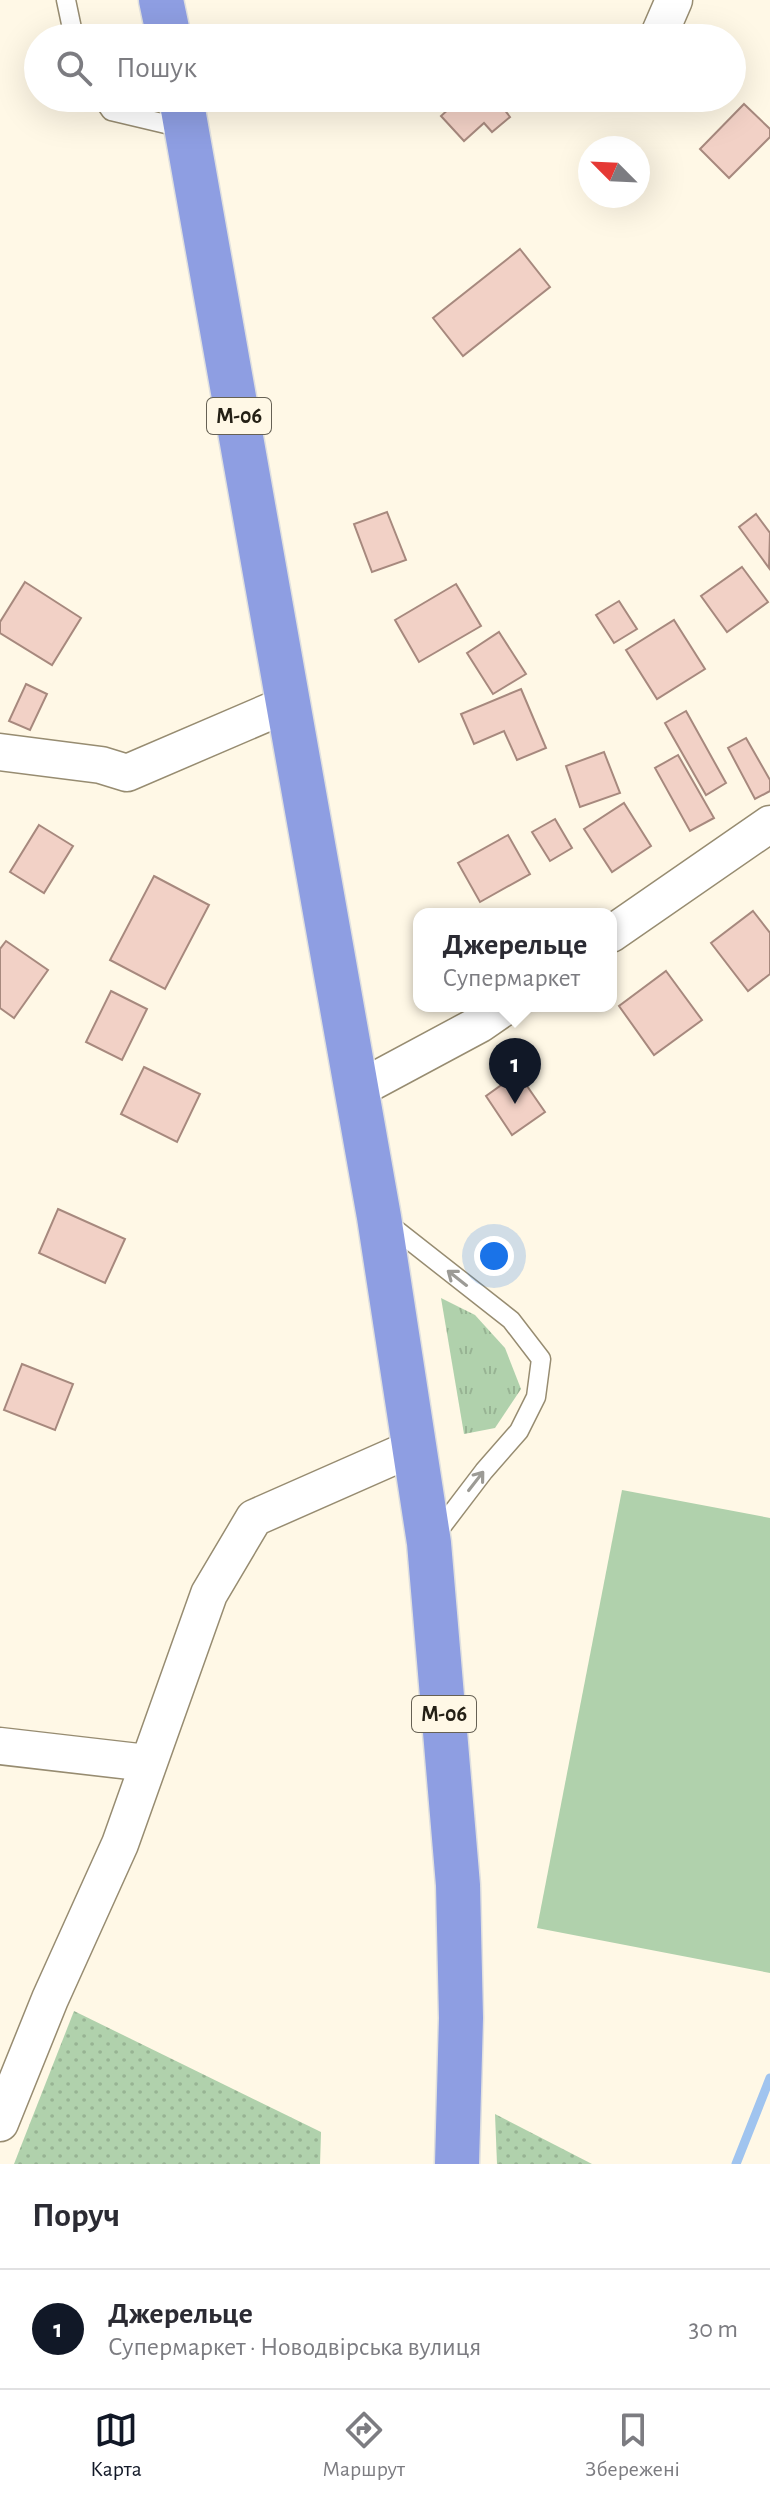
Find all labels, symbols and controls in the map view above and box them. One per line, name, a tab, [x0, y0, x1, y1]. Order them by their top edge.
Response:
search box	[24, 24, 746, 112]
icon: search	[52, 46, 96, 90]
text: Пошук	[116, 53, 197, 83]
north arrow	[578, 136, 650, 208]
road number: М-06	[207, 398, 271, 434]
popup	[413, 908, 617, 1012]
text: Джерельце	[443, 930, 587, 960]
text: Супермаркет	[443, 965, 580, 991]
pin: 1	[489, 1038, 541, 1104]
your location	[474, 1236, 514, 1276]
one-way arrow	[447, 1269, 468, 1286]
one-way arrow	[467, 1471, 485, 1492]
road number: М-06	[412, 1696, 476, 1732]
text: Поруч	[32, 2199, 120, 2233]
text: Джерельце	[108, 2299, 253, 2329]
text: 1	[53, 2316, 63, 2342]
text: 30 m	[688, 2316, 738, 2342]
text: Супермаркет · Новодвірська вулиця	[108, 2334, 481, 2360]
tab: Карта	[90, 2408, 142, 2482]
tab: Маршрут	[322, 2408, 405, 2482]
tab: Збережені	[585, 2408, 680, 2482]

